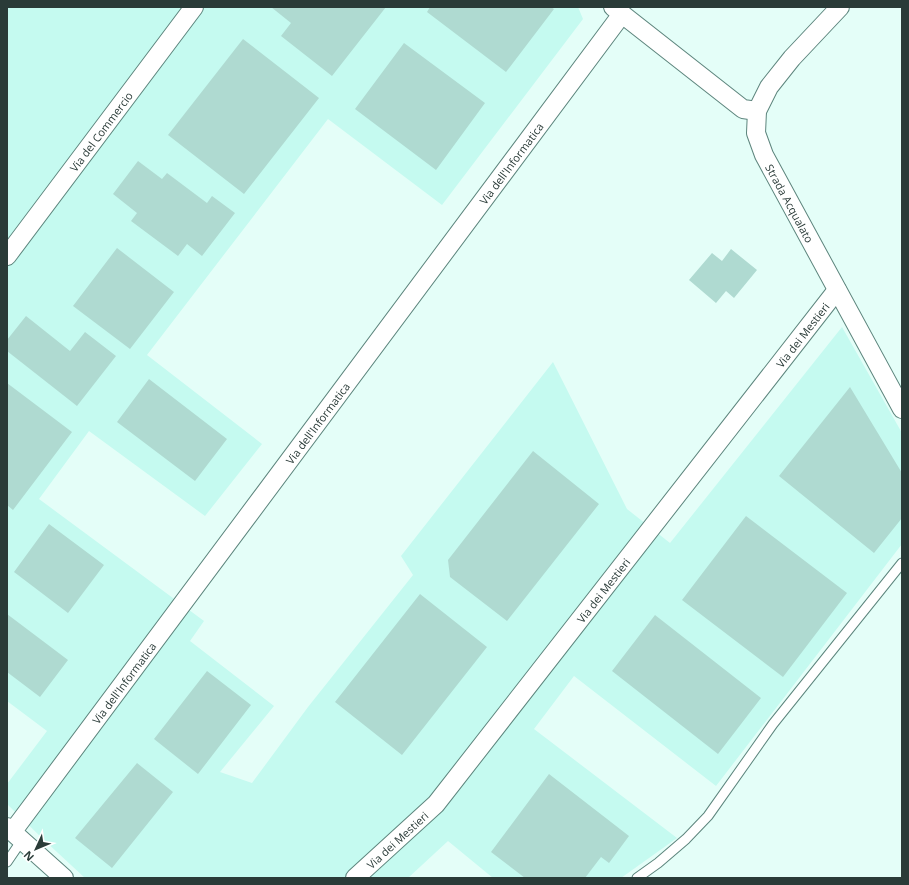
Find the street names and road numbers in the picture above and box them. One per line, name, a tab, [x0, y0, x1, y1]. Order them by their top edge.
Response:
street label: Via del Commercio	[66, 88, 136, 174]
street label: Via dell'Informatica	[475, 119, 546, 207]
street label: Strada Acqualato	[763, 161, 818, 245]
street label: Via dei Mestieri	[772, 299, 832, 370]
street label: Via dell'Informatica	[282, 379, 353, 467]
street label: Via dei Mestieri	[573, 555, 633, 626]
street label: Via dell'Informatica	[88, 639, 159, 727]
street label: Via dei Mestieri	[363, 808, 431, 872]

